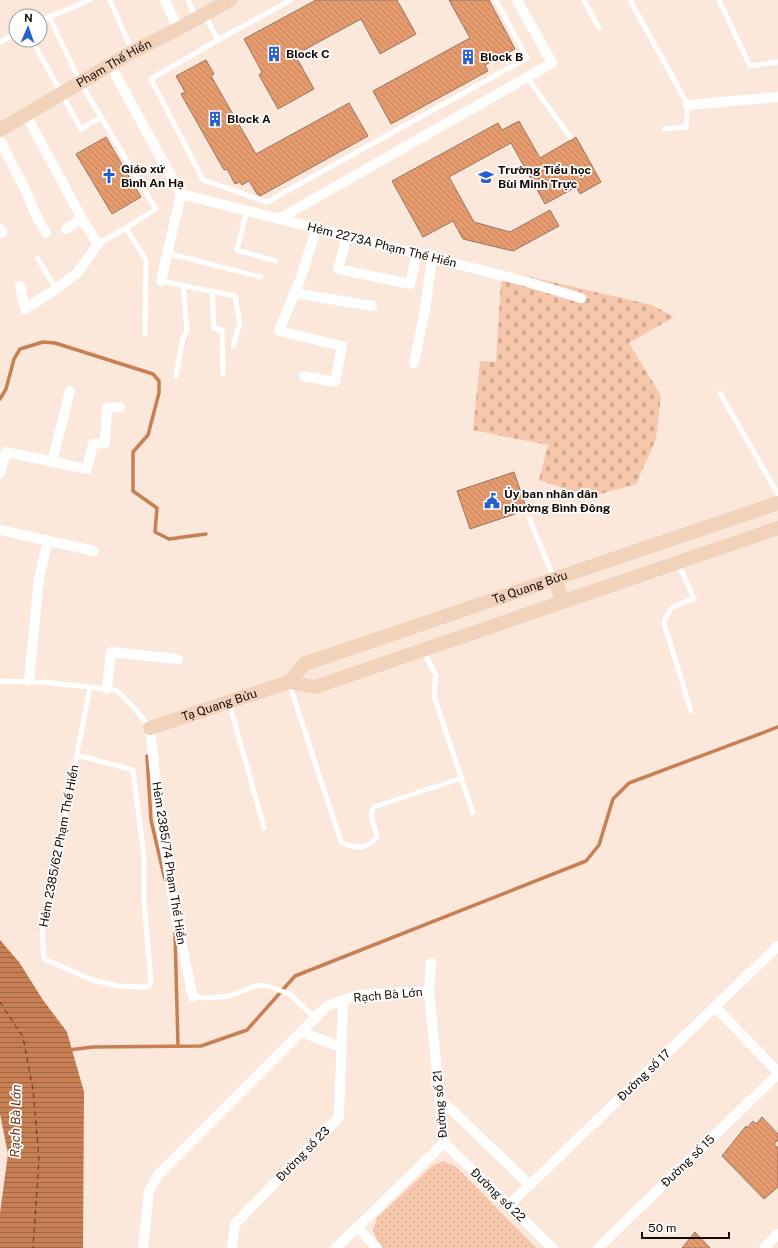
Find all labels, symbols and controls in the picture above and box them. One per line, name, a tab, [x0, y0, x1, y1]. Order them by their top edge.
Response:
north arrow	[8, 8, 48, 48]
text: N	[24, 12, 33, 24]
street label: Phạm Thế Hiển	[74, 36, 154, 90]
building icon: Block C	[265, 45, 283, 63]
place label: Block C	[286, 47, 330, 61]
building icon: Block B	[459, 48, 477, 66]
place label: Block B	[480, 50, 523, 64]
building icon: Block A	[206, 110, 224, 128]
place label: Block A	[227, 112, 271, 126]
place label: Giáo xứ Bình An Hạ	[121, 162, 184, 190]
place label: Trường Tiểu học Bùi Minh Trực	[498, 163, 592, 191]
church icon: Giáo xứ Bình An Hạ	[100, 167, 118, 185]
school or university icon: Trường Tiểu học Bùi Minh Trực	[477, 168, 495, 186]
street label: Hẻm 2273A Phạm Thế Hiển	[306, 220, 458, 270]
place label: Ủy ban nhân dân phường Bình Đông	[504, 486, 611, 515]
public building icon: Ủy ban nhân dân phường Bình Đông	[483, 492, 501, 510]
street label: Tạ Quang Bửu	[490, 568, 569, 607]
street label: Tạ Quang Bửu	[180, 686, 259, 724]
street label: Hẻm 2385/62 Phạm Thế Hiển	[36, 764, 82, 928]
street label: Hẻm 2385/74 Phạm Thế Hiển	[149, 780, 189, 946]
street label: Rạch Bà Lớn	[353, 985, 423, 1005]
street label: Đường số 17	[615, 1046, 673, 1104]
street label: Đường số 21	[430, 1069, 450, 1139]
water label: Rạch Bà Lớn	[7, 1084, 24, 1158]
street label: Đường số 23	[273, 1124, 333, 1184]
street label: Đường số 15	[658, 1132, 718, 1190]
street label: Đường số 22	[468, 1165, 528, 1225]
scale bar	[642, 1214, 729, 1240]
text: 50 m	[648, 1221, 676, 1235]

